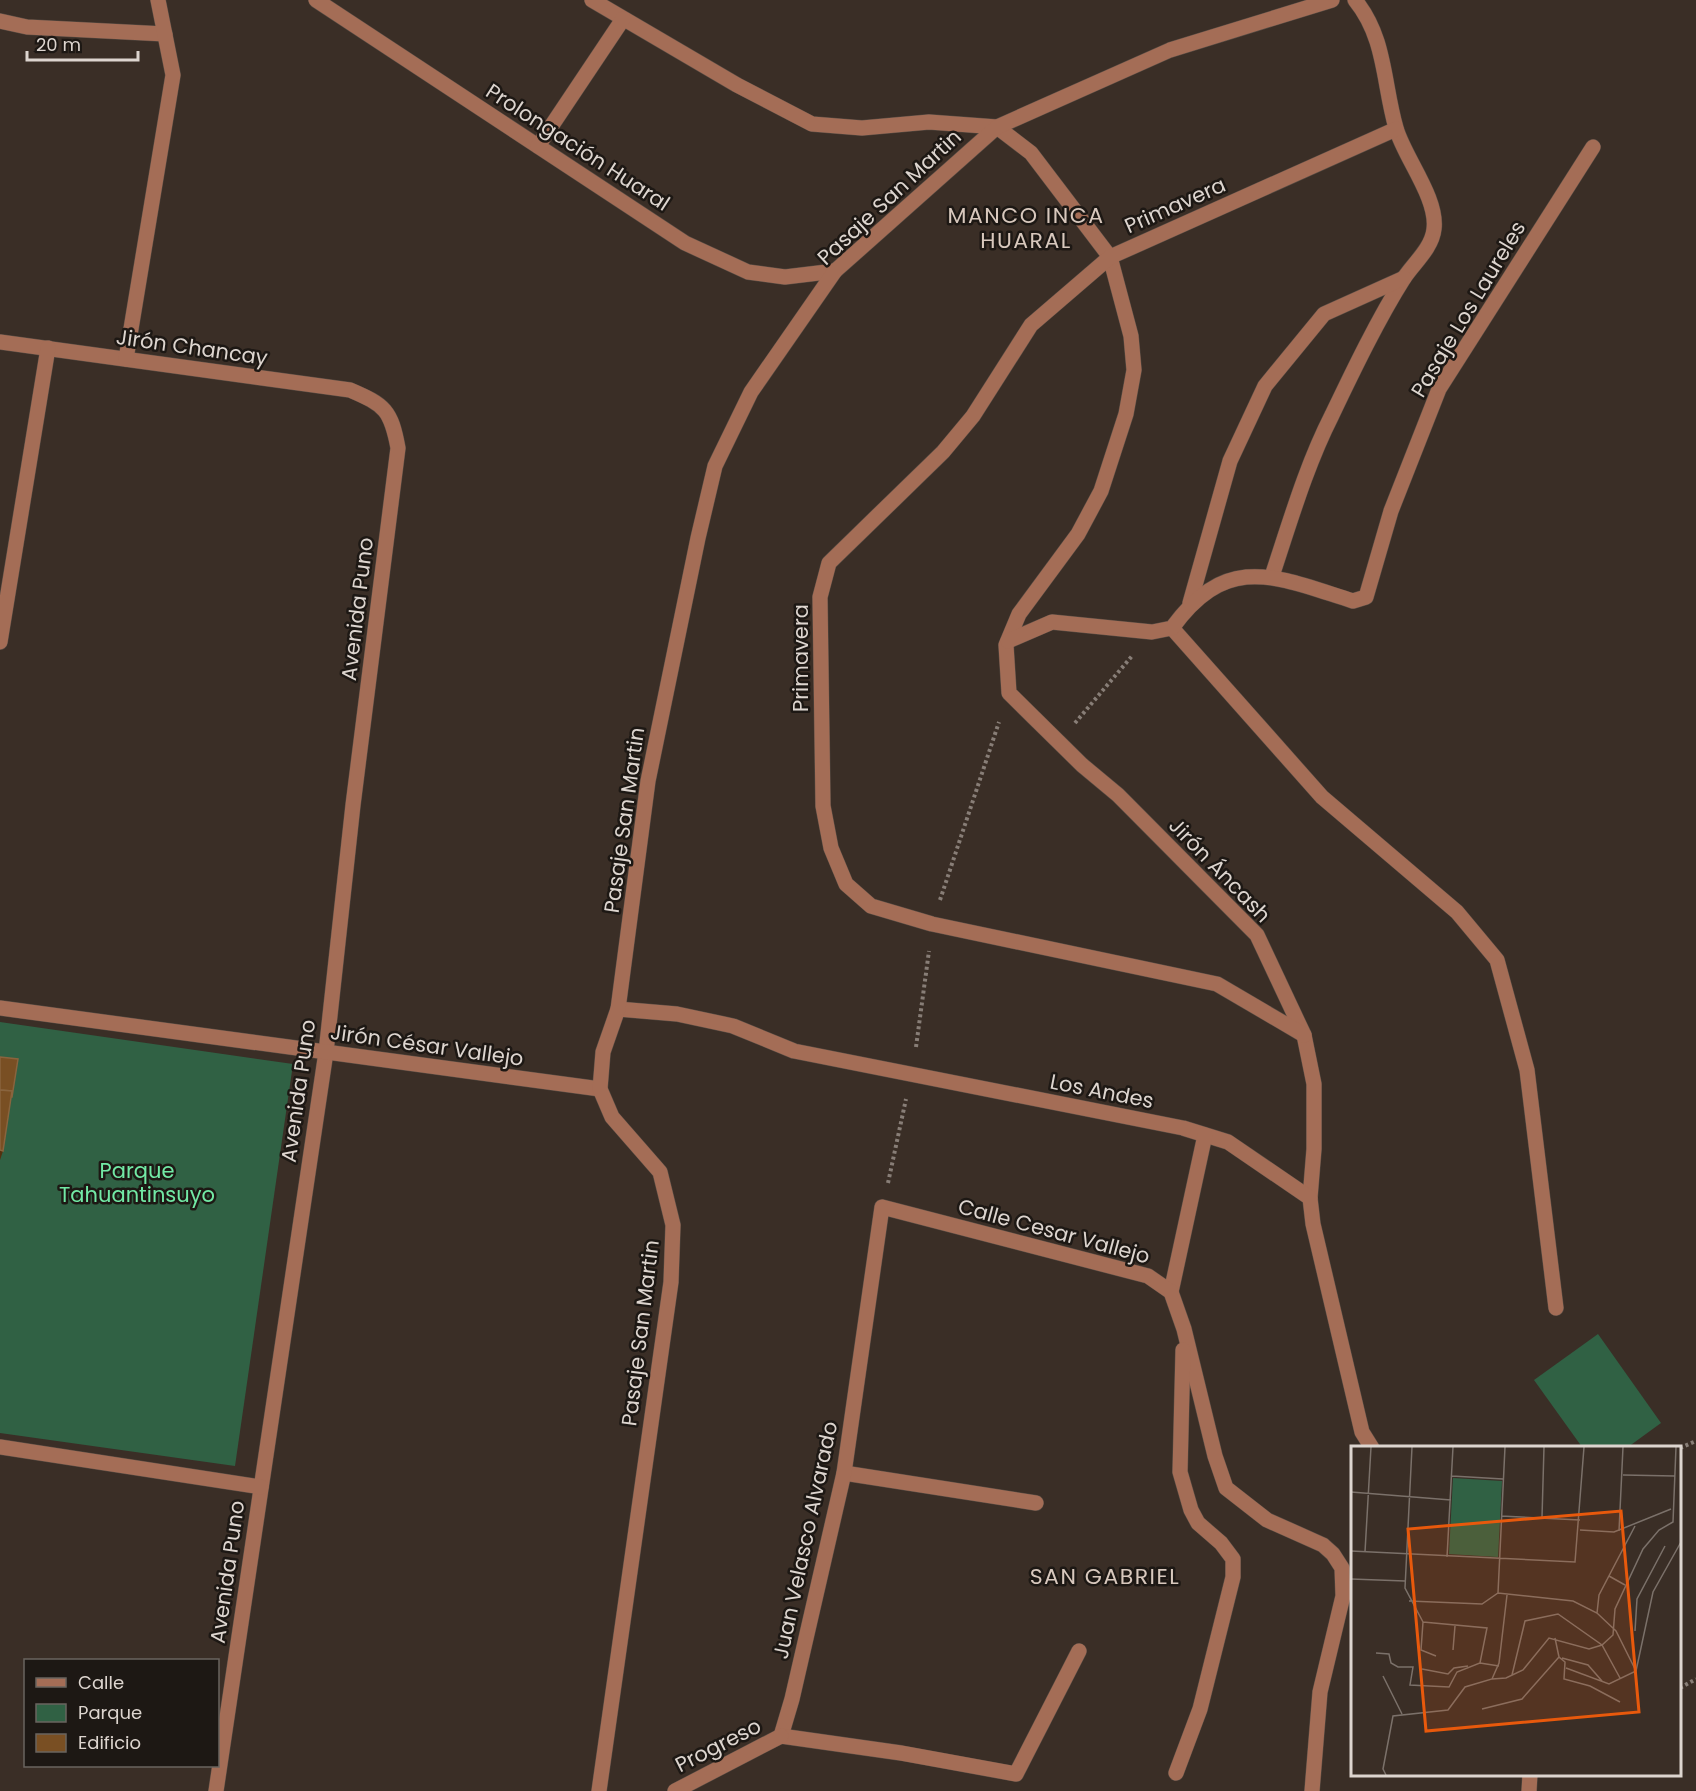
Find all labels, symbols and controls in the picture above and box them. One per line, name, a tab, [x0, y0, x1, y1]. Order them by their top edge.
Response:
scale bar	[27, 24, 138, 62]
text: 20 m	[36, 32, 81, 57]
street label: Prolongación Huaral	[481, 77, 675, 217]
street label: Pasaje San Martin	[811, 123, 967, 271]
street label: Primavera	[1120, 170, 1230, 240]
district label: MANCO INCA HUARAL	[947, 200, 1105, 256]
street label: Pasaje Los Laureles	[1404, 215, 1532, 403]
street label: Jirón Chancay	[114, 322, 270, 372]
street label: Avenida Puno	[334, 536, 380, 682]
street label: Primavera	[786, 604, 815, 712]
street label: Pasaje San Martin	[597, 725, 651, 915]
street label: Jirón Áncash	[1162, 811, 1278, 929]
street label: Jirón César Vallejo	[329, 1017, 525, 1073]
street label: Avenida Puno	[274, 1018, 322, 1164]
street label: Los Andes	[1048, 1067, 1156, 1115]
park label: Parque Tahuantinsuyo	[59, 1156, 215, 1209]
street label: Calle Cesar Vallejo	[955, 1191, 1153, 1271]
street label: Pasaje San Martin	[614, 1238, 666, 1428]
street label: Juan Velasco Alvarado	[766, 1419, 844, 1661]
inset map	[1351, 1446, 1681, 1776]
street label: Avenida Puno	[203, 1499, 251, 1645]
district label: SAN GABRIEL	[1030, 1561, 1180, 1592]
legend	[24, 1659, 219, 1767]
text: Calle	[78, 1670, 124, 1695]
text: Parque	[78, 1700, 142, 1725]
street label: Progreso	[670, 1711, 766, 1779]
text: Edificio	[78, 1730, 141, 1755]

